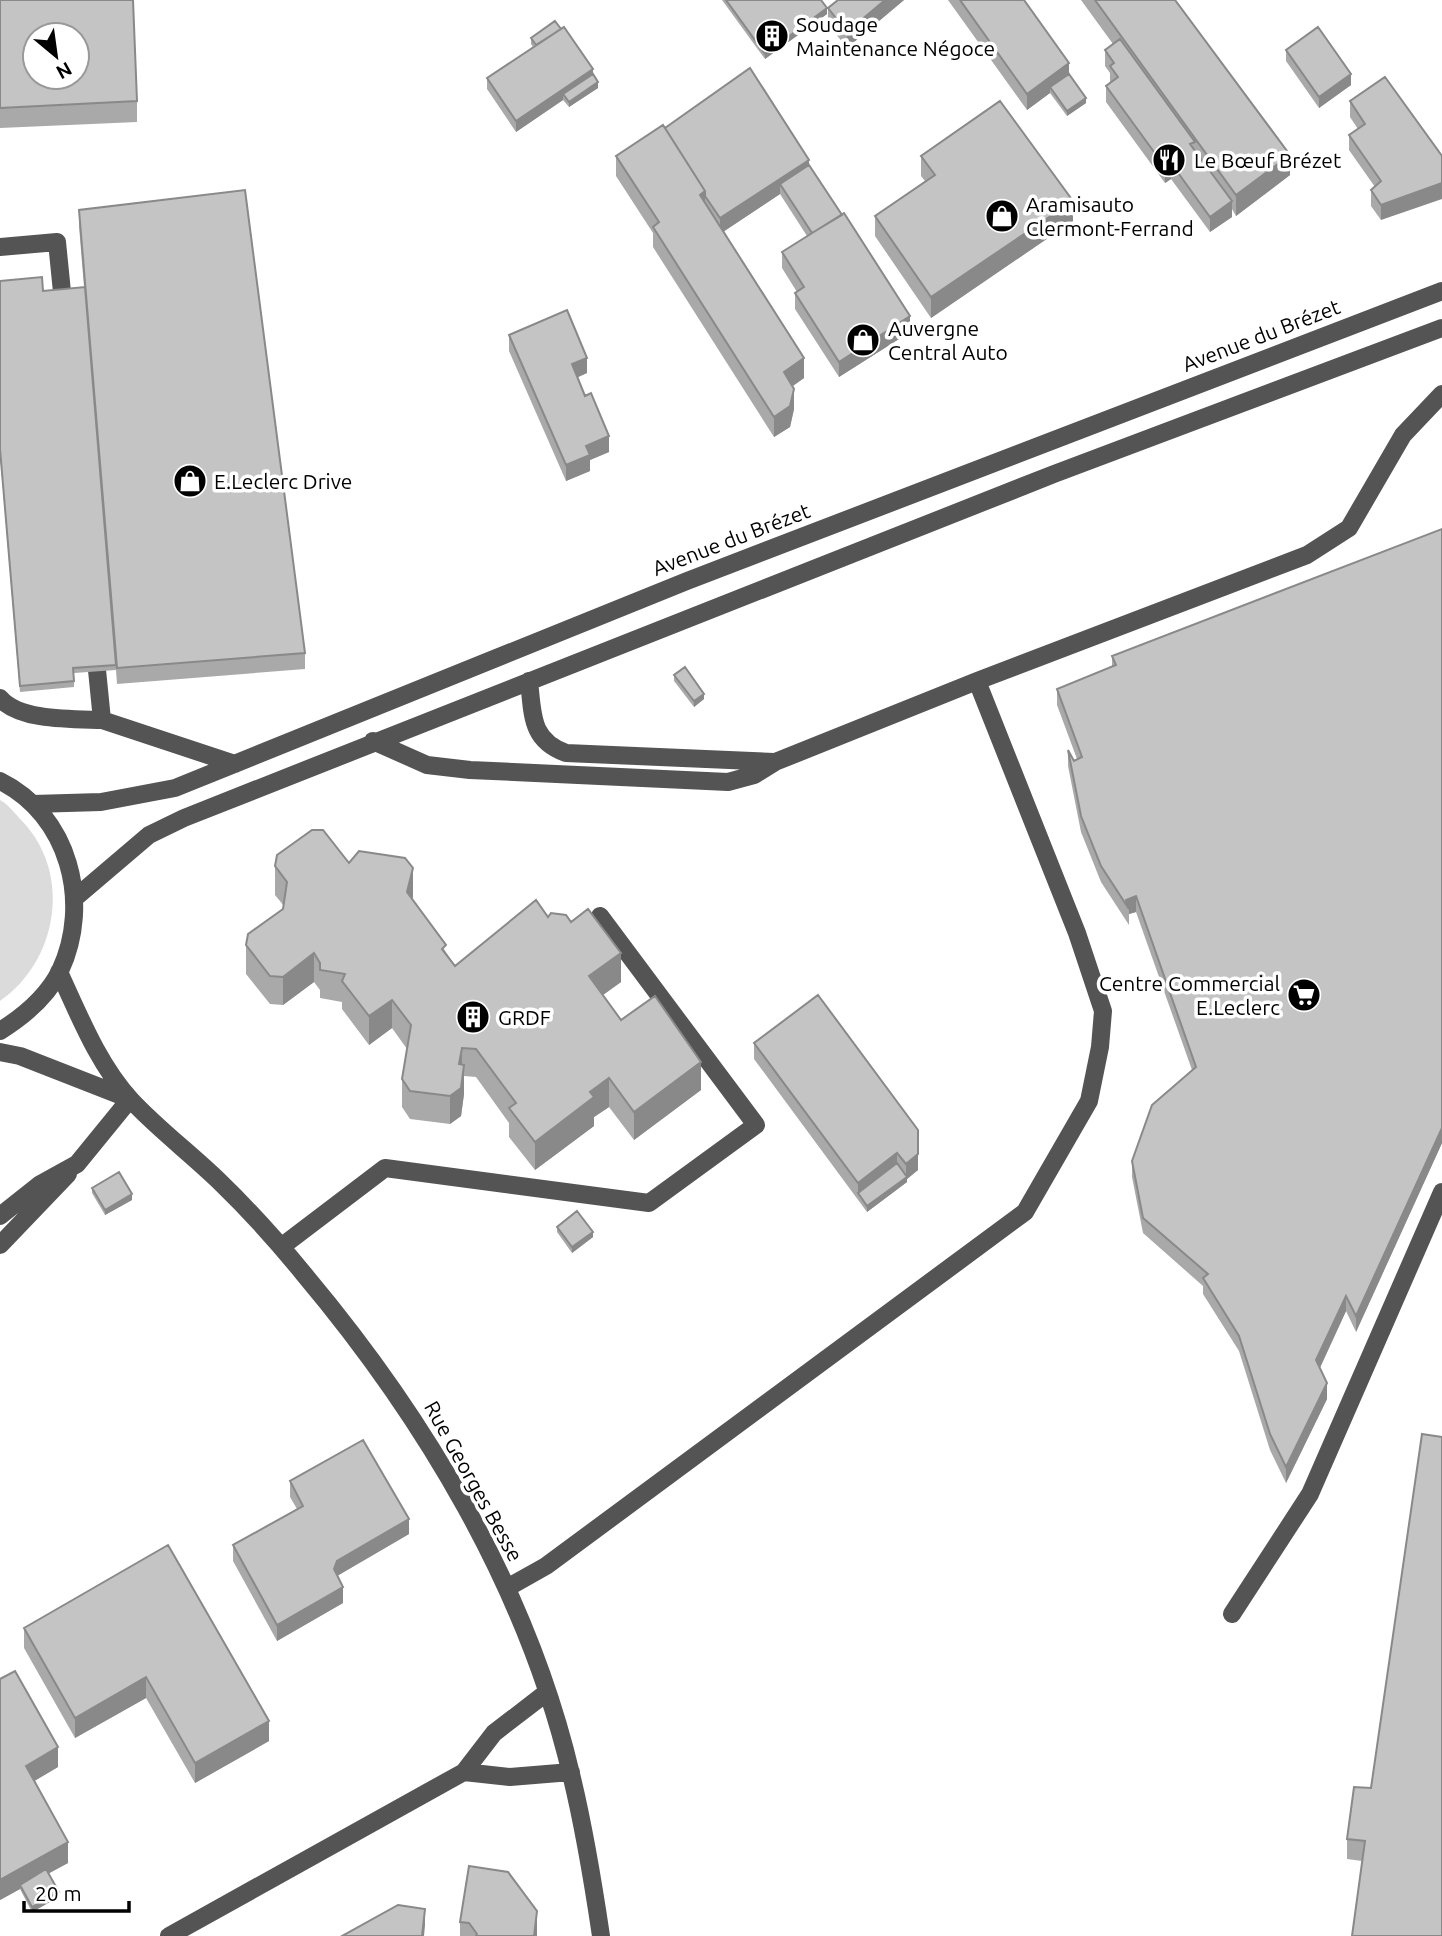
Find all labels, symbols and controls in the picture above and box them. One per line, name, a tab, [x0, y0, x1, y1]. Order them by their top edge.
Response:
place label: Soudage Maintenance Négoce	[796, 12, 995, 60]
building icon: Soudage Maintenance Négoce	[753, 17, 791, 55]
north arrow	[21, 21, 91, 91]
text: N	[53, 58, 76, 84]
restaurant icon: Le Bœuf Brézet	[1150, 141, 1188, 179]
place label: Le Bœuf Brézet	[1194, 148, 1341, 172]
place label: Aramisauto Clermont-Ferrand	[1026, 192, 1194, 240]
shop icon: Aramisauto Clermont-Ferrand	[983, 197, 1021, 235]
street label: Avenue du Brézet	[1179, 294, 1343, 376]
place label: Auvergne Central Auto	[888, 316, 1008, 364]
shop icon: Auvergne Central Auto	[844, 321, 882, 359]
shop icon: E.Leclerc Drive	[171, 462, 209, 500]
place label: E.Leclerc Drive	[214, 469, 352, 493]
street label: Avenue du Brézet	[649, 498, 813, 580]
place label: Centre Commercial E.Leclerc	[1099, 971, 1280, 1019]
supermarket icon: Centre Commercial E.Leclerc	[1285, 976, 1323, 1014]
building icon: GRDF	[454, 998, 492, 1036]
place label: GRDF	[498, 1005, 551, 1029]
street label: Rue Georges Besse	[420, 1397, 528, 1565]
scale bar	[24, 1870, 130, 1914]
text: 20 m	[35, 1881, 82, 1905]

